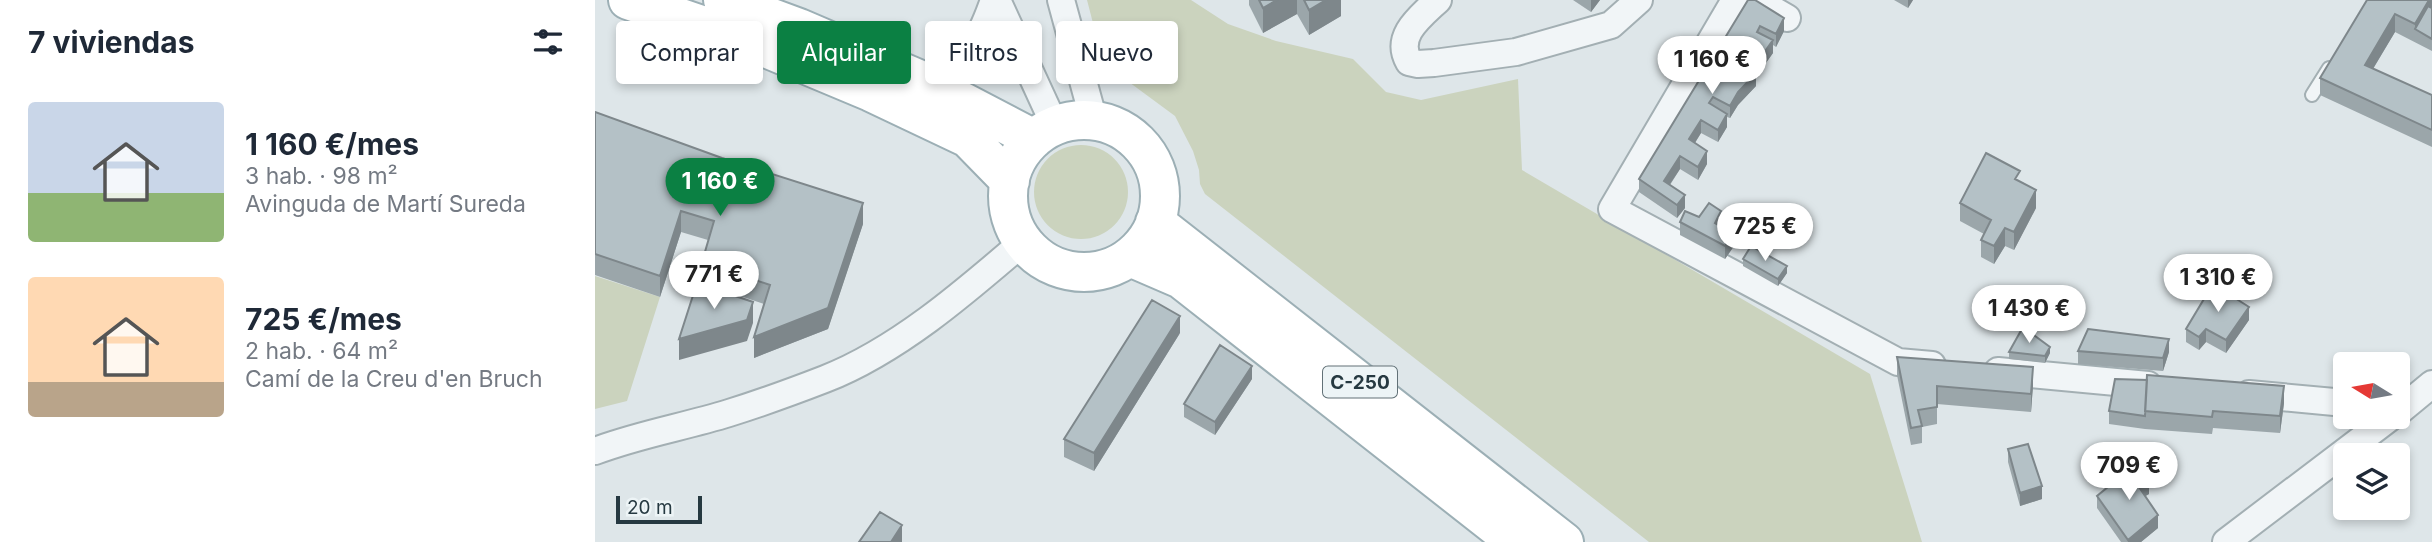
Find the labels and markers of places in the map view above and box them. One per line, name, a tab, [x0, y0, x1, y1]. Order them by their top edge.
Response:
pin: 1 160 €	[1647, 36, 1777, 96]
pin: 1 160 €	[655, 158, 785, 218]
pin: 725 €	[1716, 204, 1814, 263]
pin: 771 €	[665, 252, 763, 311]
pin: 1 310 €	[2153, 254, 2283, 314]
pin: 1 430 €	[1964, 286, 2094, 345]
pin: 709 €	[2080, 442, 2178, 502]

